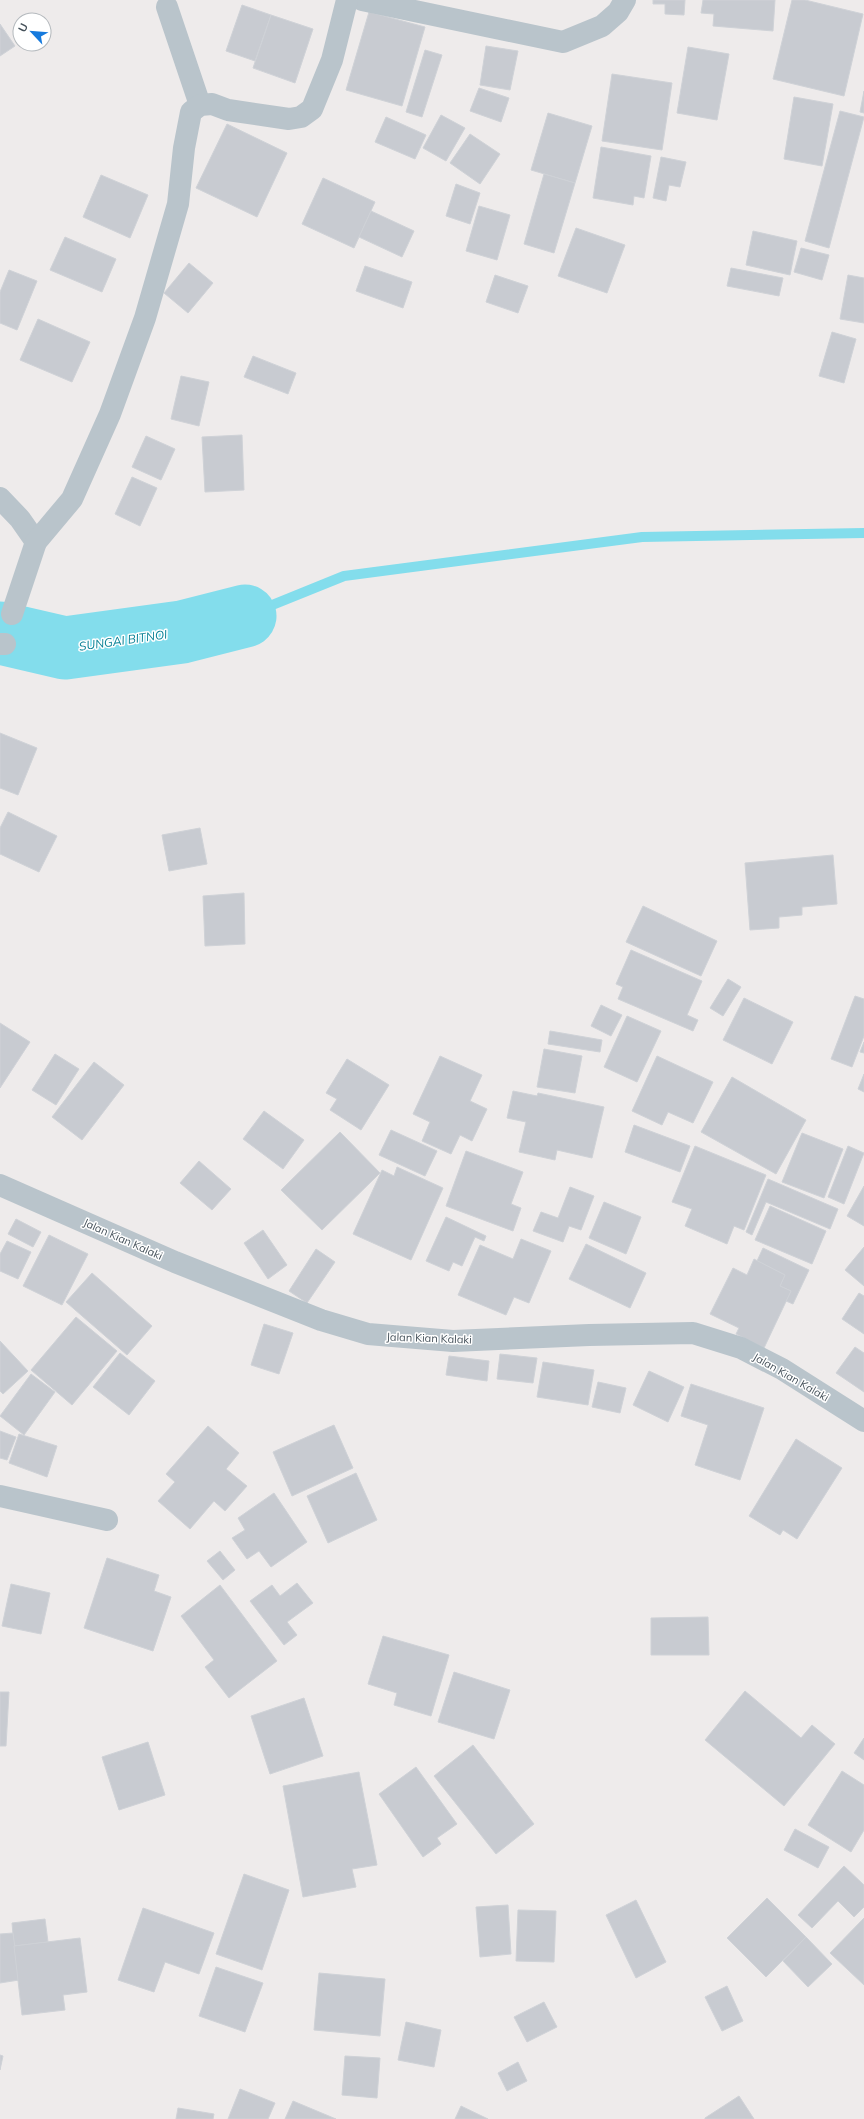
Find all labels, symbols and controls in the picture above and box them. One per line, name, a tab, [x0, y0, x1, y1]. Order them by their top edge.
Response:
north arrow	[12, 12, 52, 52]
text: U	[15, 21, 31, 34]
water label: SUNGAI BITNOI	[78, 626, 168, 654]
street label: Jalan Kian Kalaki	[81, 1215, 165, 1263]
street label: Jalan Kian Kalaki	[386, 1330, 472, 1346]
street label: Jalan Kian Kalaki	[751, 1350, 831, 1404]

